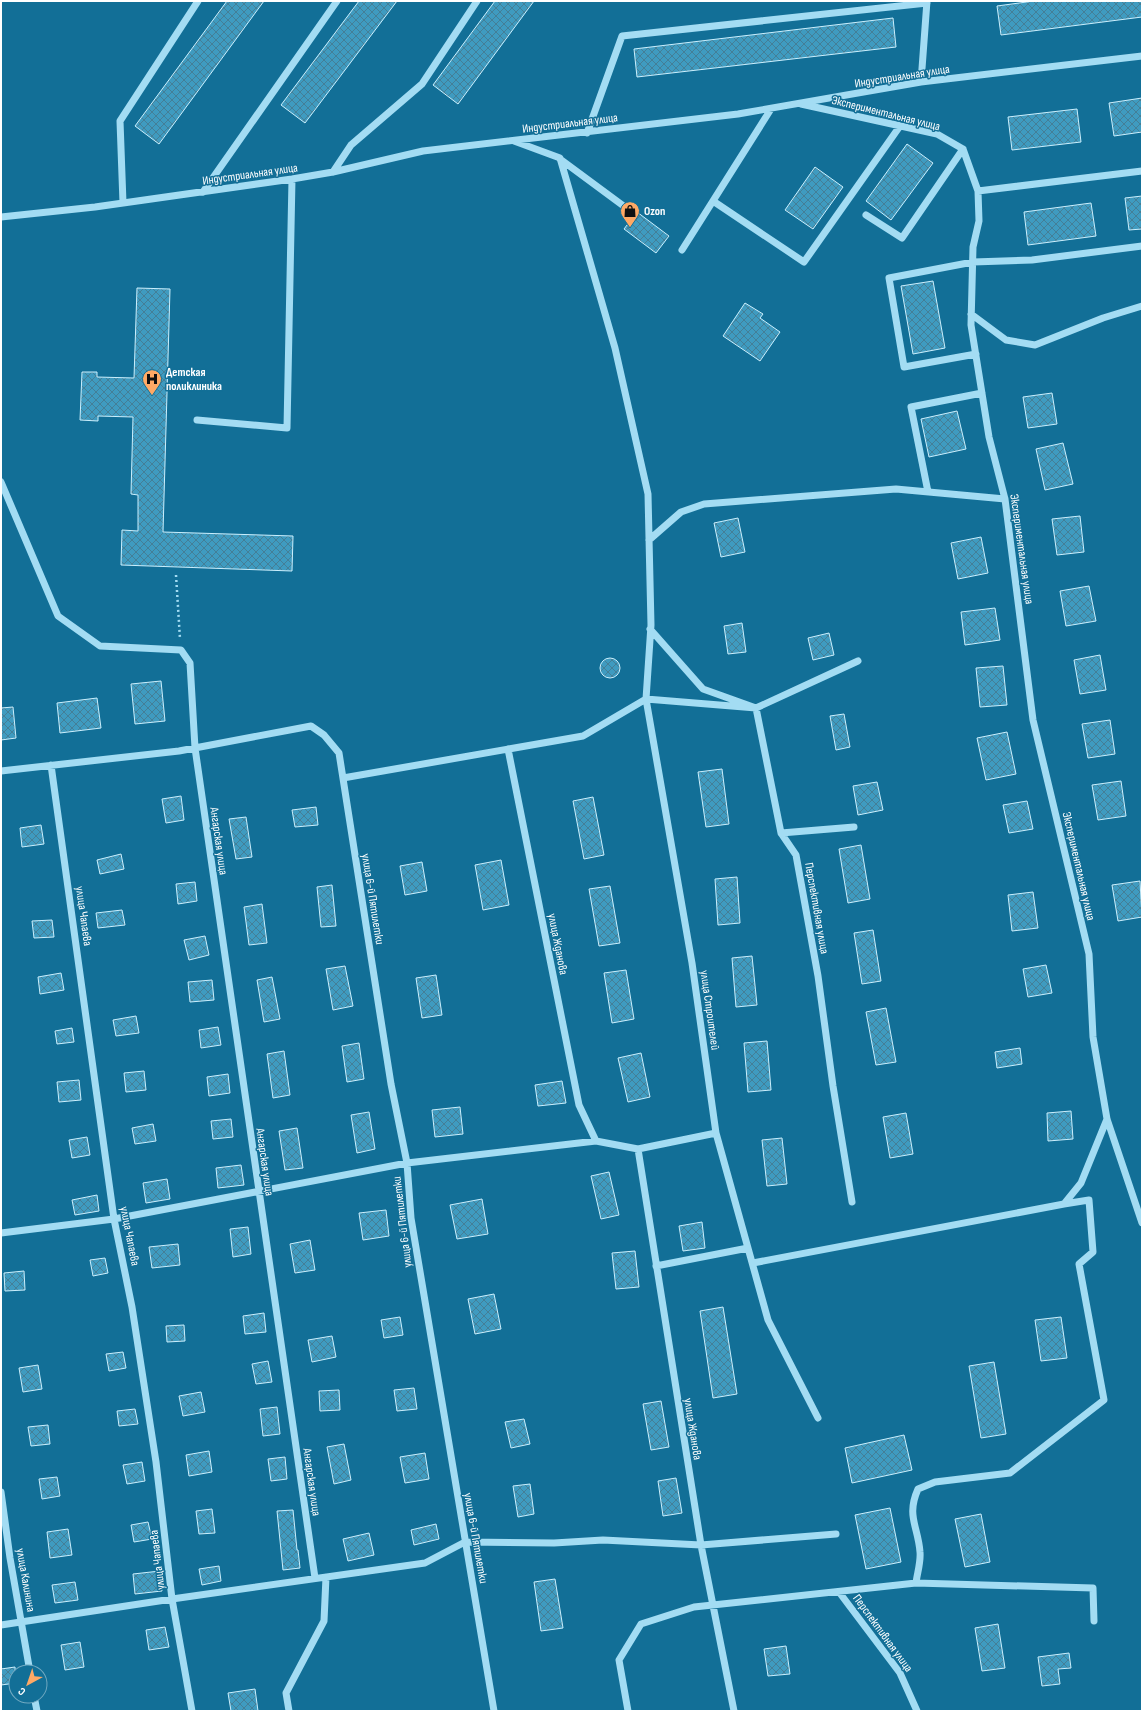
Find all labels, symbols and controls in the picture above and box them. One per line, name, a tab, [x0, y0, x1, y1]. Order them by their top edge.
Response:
street label: Индустриальная улица	[853, 62, 951, 91]
street label: Экспериментальная улица	[830, 93, 942, 134]
street label: Индустриальная улица	[521, 110, 619, 137]
street label: Индустриальная улица	[201, 160, 299, 189]
shop icon: Ozon	[619, 200, 641, 228]
place label: Ozon	[644, 204, 665, 219]
place label: Детская поликлиника	[166, 365, 222, 394]
hospital icon: Детская поликлиника	[141, 368, 163, 396]
street label: Экспериментальная улица	[1006, 493, 1037, 606]
street label: Ангарская улица	[206, 805, 231, 876]
street label: Экспериментальная улица	[1059, 810, 1098, 922]
street label: улица 6-й Пятилетки	[358, 853, 387, 946]
street label: Перспективная улица	[801, 861, 832, 955]
street label: улица Чапаева	[72, 885, 95, 947]
street label: улица Жданова	[544, 912, 571, 976]
street label: улица Строителей	[696, 969, 723, 1051]
street label: Ангарская улица	[252, 1126, 277, 1197]
street label: улица 6-й Пятилетки	[389, 1175, 416, 1268]
street label: улица Чапаева	[116, 1205, 143, 1267]
street label: улица Жданова	[680, 1397, 705, 1461]
street label: Ангарская улица	[299, 1446, 324, 1517]
street label: улица 6-й Пятилетки	[460, 1492, 491, 1585]
street label: улица Чапаева	[146, 1529, 169, 1591]
street label: улица Калинина	[13, 1547, 39, 1613]
street label: Перспективная улица	[849, 1591, 916, 1675]
north arrow	[8, 1664, 48, 1704]
text: С	[15, 1684, 28, 1698]

